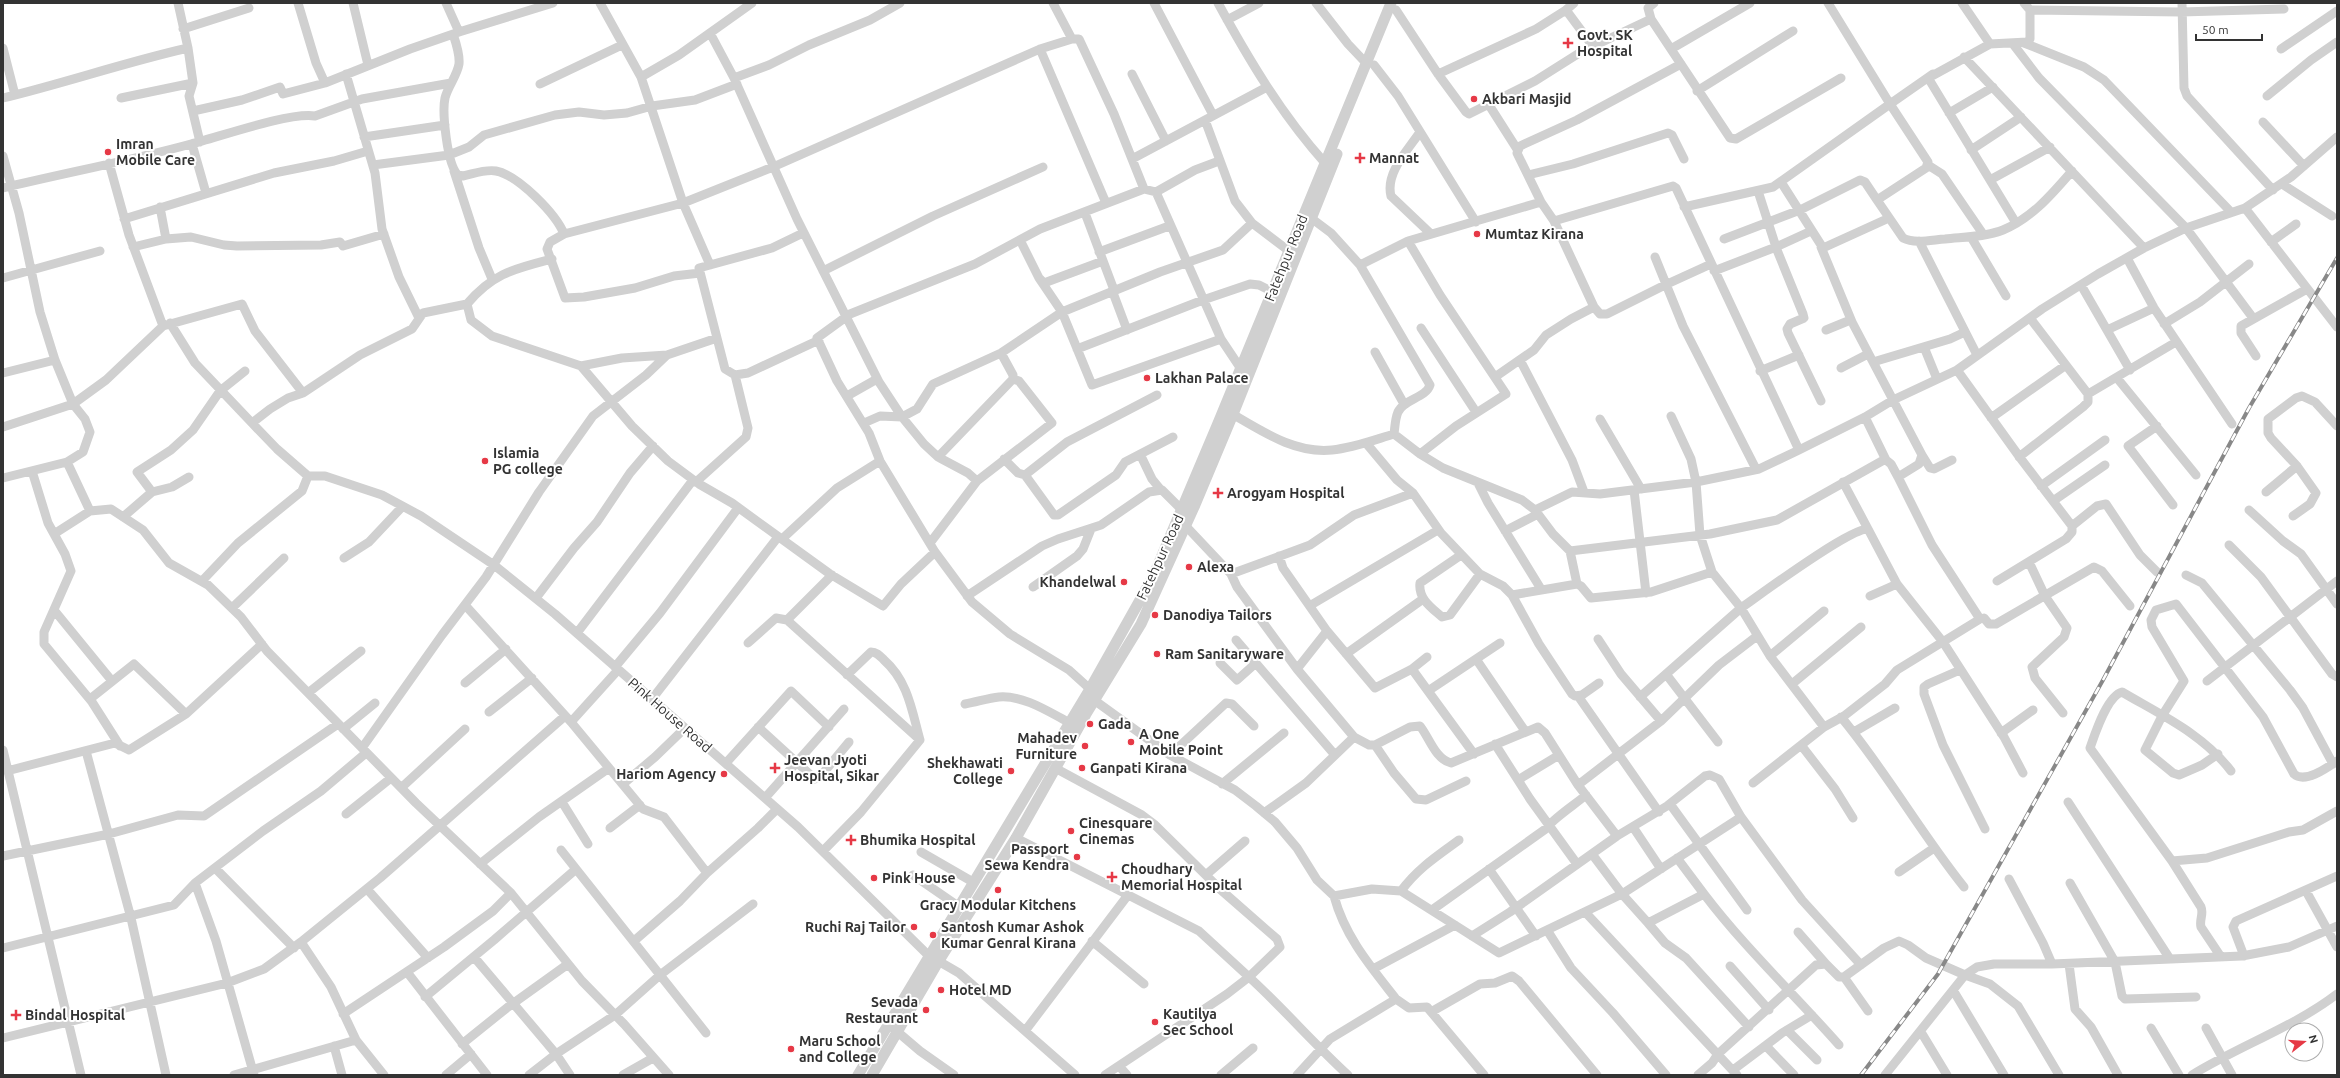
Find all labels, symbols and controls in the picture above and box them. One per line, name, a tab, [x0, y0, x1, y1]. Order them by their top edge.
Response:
scale bar	[2196, 16, 2262, 42]
text: 50 m	[2202, 23, 2229, 36]
place label: Govt. SK Hospital	[1577, 27, 1633, 59]
marker: Govt. SK Hospital	[1562, 37, 1574, 49]
place label: Akbari Masjid	[1482, 91, 1572, 107]
marker: Akbari Masjid	[1469, 94, 1479, 104]
place label: Imran Mobile Care	[116, 136, 195, 168]
marker: Imran Mobile Care	[103, 147, 113, 157]
place label: Mannat	[1369, 150, 1419, 166]
marker: Mannat	[1354, 152, 1366, 164]
street label: Fatehpur Road	[1261, 212, 1311, 304]
place label: Mumtaz Kirana	[1485, 226, 1584, 242]
marker: Mumtaz Kirana	[1472, 229, 1482, 239]
place label: Lakhan Palace	[1155, 370, 1248, 386]
marker: Lakhan Palace	[1142, 373, 1152, 383]
place label: Islamia PG college	[493, 445, 563, 477]
marker: Islamia PG college	[480, 456, 490, 466]
place label: Arogyam Hospital	[1227, 485, 1344, 501]
marker: Arogyam Hospital	[1212, 487, 1224, 499]
street label: Fatehpur Road	[1133, 512, 1187, 602]
place label: Alexa	[1197, 559, 1234, 575]
marker: Alexa	[1184, 562, 1194, 572]
place label: Khandelwal	[1039, 574, 1116, 590]
marker: Khandelwal	[1119, 577, 1129, 587]
place label: Danodiya Tailors	[1163, 607, 1272, 623]
marker: Danodiya Tailors	[1150, 610, 1160, 620]
place label: Ram Sanitaryware	[1165, 646, 1284, 662]
marker: Ram Sanitaryware	[1152, 649, 1162, 659]
street label: Pink House Road	[625, 674, 715, 756]
place label: Gada	[1098, 716, 1131, 732]
marker: Gada	[1085, 719, 1095, 729]
place label: A One Mobile Point	[1139, 726, 1223, 758]
place label: Mahadev Furniture	[1015, 730, 1078, 762]
marker: A One Mobile Point	[1126, 737, 1136, 747]
marker: Mahadev Furniture	[1080, 741, 1090, 751]
place label: Jeevan Jyoti Hospital, Sikar	[784, 752, 879, 784]
place label: Shekhawati College	[927, 755, 1003, 787]
place label: Ganpati Kirana	[1090, 760, 1187, 776]
marker: Jeevan Jyoti Hospital, Sikar	[769, 762, 781, 774]
marker: Ganpati Kirana	[1077, 763, 1087, 773]
place label: Hariom Agency	[616, 766, 717, 782]
marker: Shekhawati College	[1006, 766, 1016, 776]
marker: Hariom Agency	[719, 769, 729, 779]
place label: Cinesquare Cinemas	[1079, 815, 1153, 847]
marker: Cinesquare Cinemas	[1066, 826, 1076, 836]
place label: Bhumika Hospital	[860, 832, 975, 848]
marker: Bhumika Hospital	[845, 834, 857, 846]
place label: Passport Sewa Kendra	[984, 841, 1069, 873]
marker: Passport Sewa Kendra	[1072, 852, 1082, 862]
place label: Choudhary Memorial Hospital	[1121, 861, 1242, 893]
place label: Pink House	[882, 870, 956, 886]
marker: Choudhary Memorial Hospital	[1106, 871, 1118, 883]
marker: Pink House	[869, 873, 879, 883]
marker: Gracy Modular Kitchens	[993, 885, 1003, 895]
place label: Gracy Modular Kitchens	[920, 897, 1077, 913]
place label: Ruchi Raj Tailor	[805, 919, 906, 935]
place label: Santosh Kumar Ashok Kumar Genral Kirana	[941, 919, 1084, 951]
marker: Ruchi Raj Tailor	[909, 922, 919, 932]
marker: Santosh Kumar Ashok Kumar Genral Kirana	[928, 930, 938, 940]
place label: Hotel MD	[949, 982, 1012, 998]
marker: Hotel MD	[936, 985, 946, 995]
place label: Sevada Restaurant	[845, 994, 918, 1026]
marker: Sevada Restaurant	[921, 1005, 931, 1015]
place label: Kautilya Sec School	[1163, 1006, 1233, 1038]
place label: Bindal Hospital	[25, 1007, 125, 1023]
marker: Bindal Hospital	[10, 1009, 22, 1021]
marker: Kautilya Sec School	[1150, 1017, 1160, 1027]
north arrow	[2284, 1022, 2324, 1062]
place label: Maru School and College	[799, 1033, 880, 1065]
text: N	[2307, 1033, 2321, 1045]
marker: Maru School and College	[786, 1044, 796, 1054]

